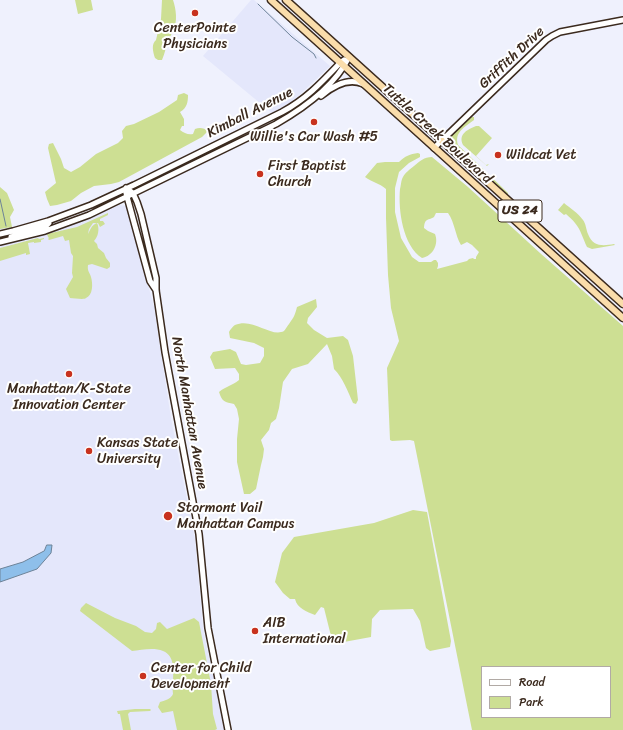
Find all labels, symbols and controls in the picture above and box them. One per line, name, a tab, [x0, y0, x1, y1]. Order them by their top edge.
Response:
marker: CenterPointe Physicians	[190, 8, 200, 18]
place label: CenterPointe Physicians	[154, 20, 236, 52]
street label: Griffith Drive	[476, 23, 548, 93]
street label: Tuttle Creek Boulevard	[379, 81, 495, 187]
street label: Kimball Avenue	[204, 84, 296, 142]
marker: Willie's Car Wash #5	[309, 117, 319, 127]
place label: Willie's Car Wash #5	[250, 129, 378, 145]
place label: Wildcat Vet	[506, 147, 576, 163]
marker: Wildcat Vet	[493, 150, 503, 160]
place label: First Baptist Church	[268, 158, 346, 190]
marker: First Baptist Church	[255, 169, 265, 179]
road number: US 24	[498, 200, 542, 222]
street label: North Manhattan Avenue	[167, 335, 211, 491]
marker: Manhattan/K-State Innovation Center	[64, 369, 74, 379]
place label: Manhattan/K-State Innovation Center	[7, 381, 131, 414]
place label: Kansas State University	[97, 435, 178, 468]
marker: Kansas State University	[84, 446, 94, 456]
place label: Stormont Vail Manhattan Campus	[177, 500, 294, 532]
marker: Stormont Vail Manhattan Campus	[162, 510, 174, 522]
place label: AIB International	[263, 615, 345, 648]
marker: AIB International	[250, 626, 260, 636]
place label: Center for Child Development	[151, 660, 251, 692]
legend	[481, 666, 611, 718]
marker: Center for Child Development	[138, 671, 148, 681]
text: Road	[519, 671, 545, 693]
text: Park	[519, 691, 544, 713]

